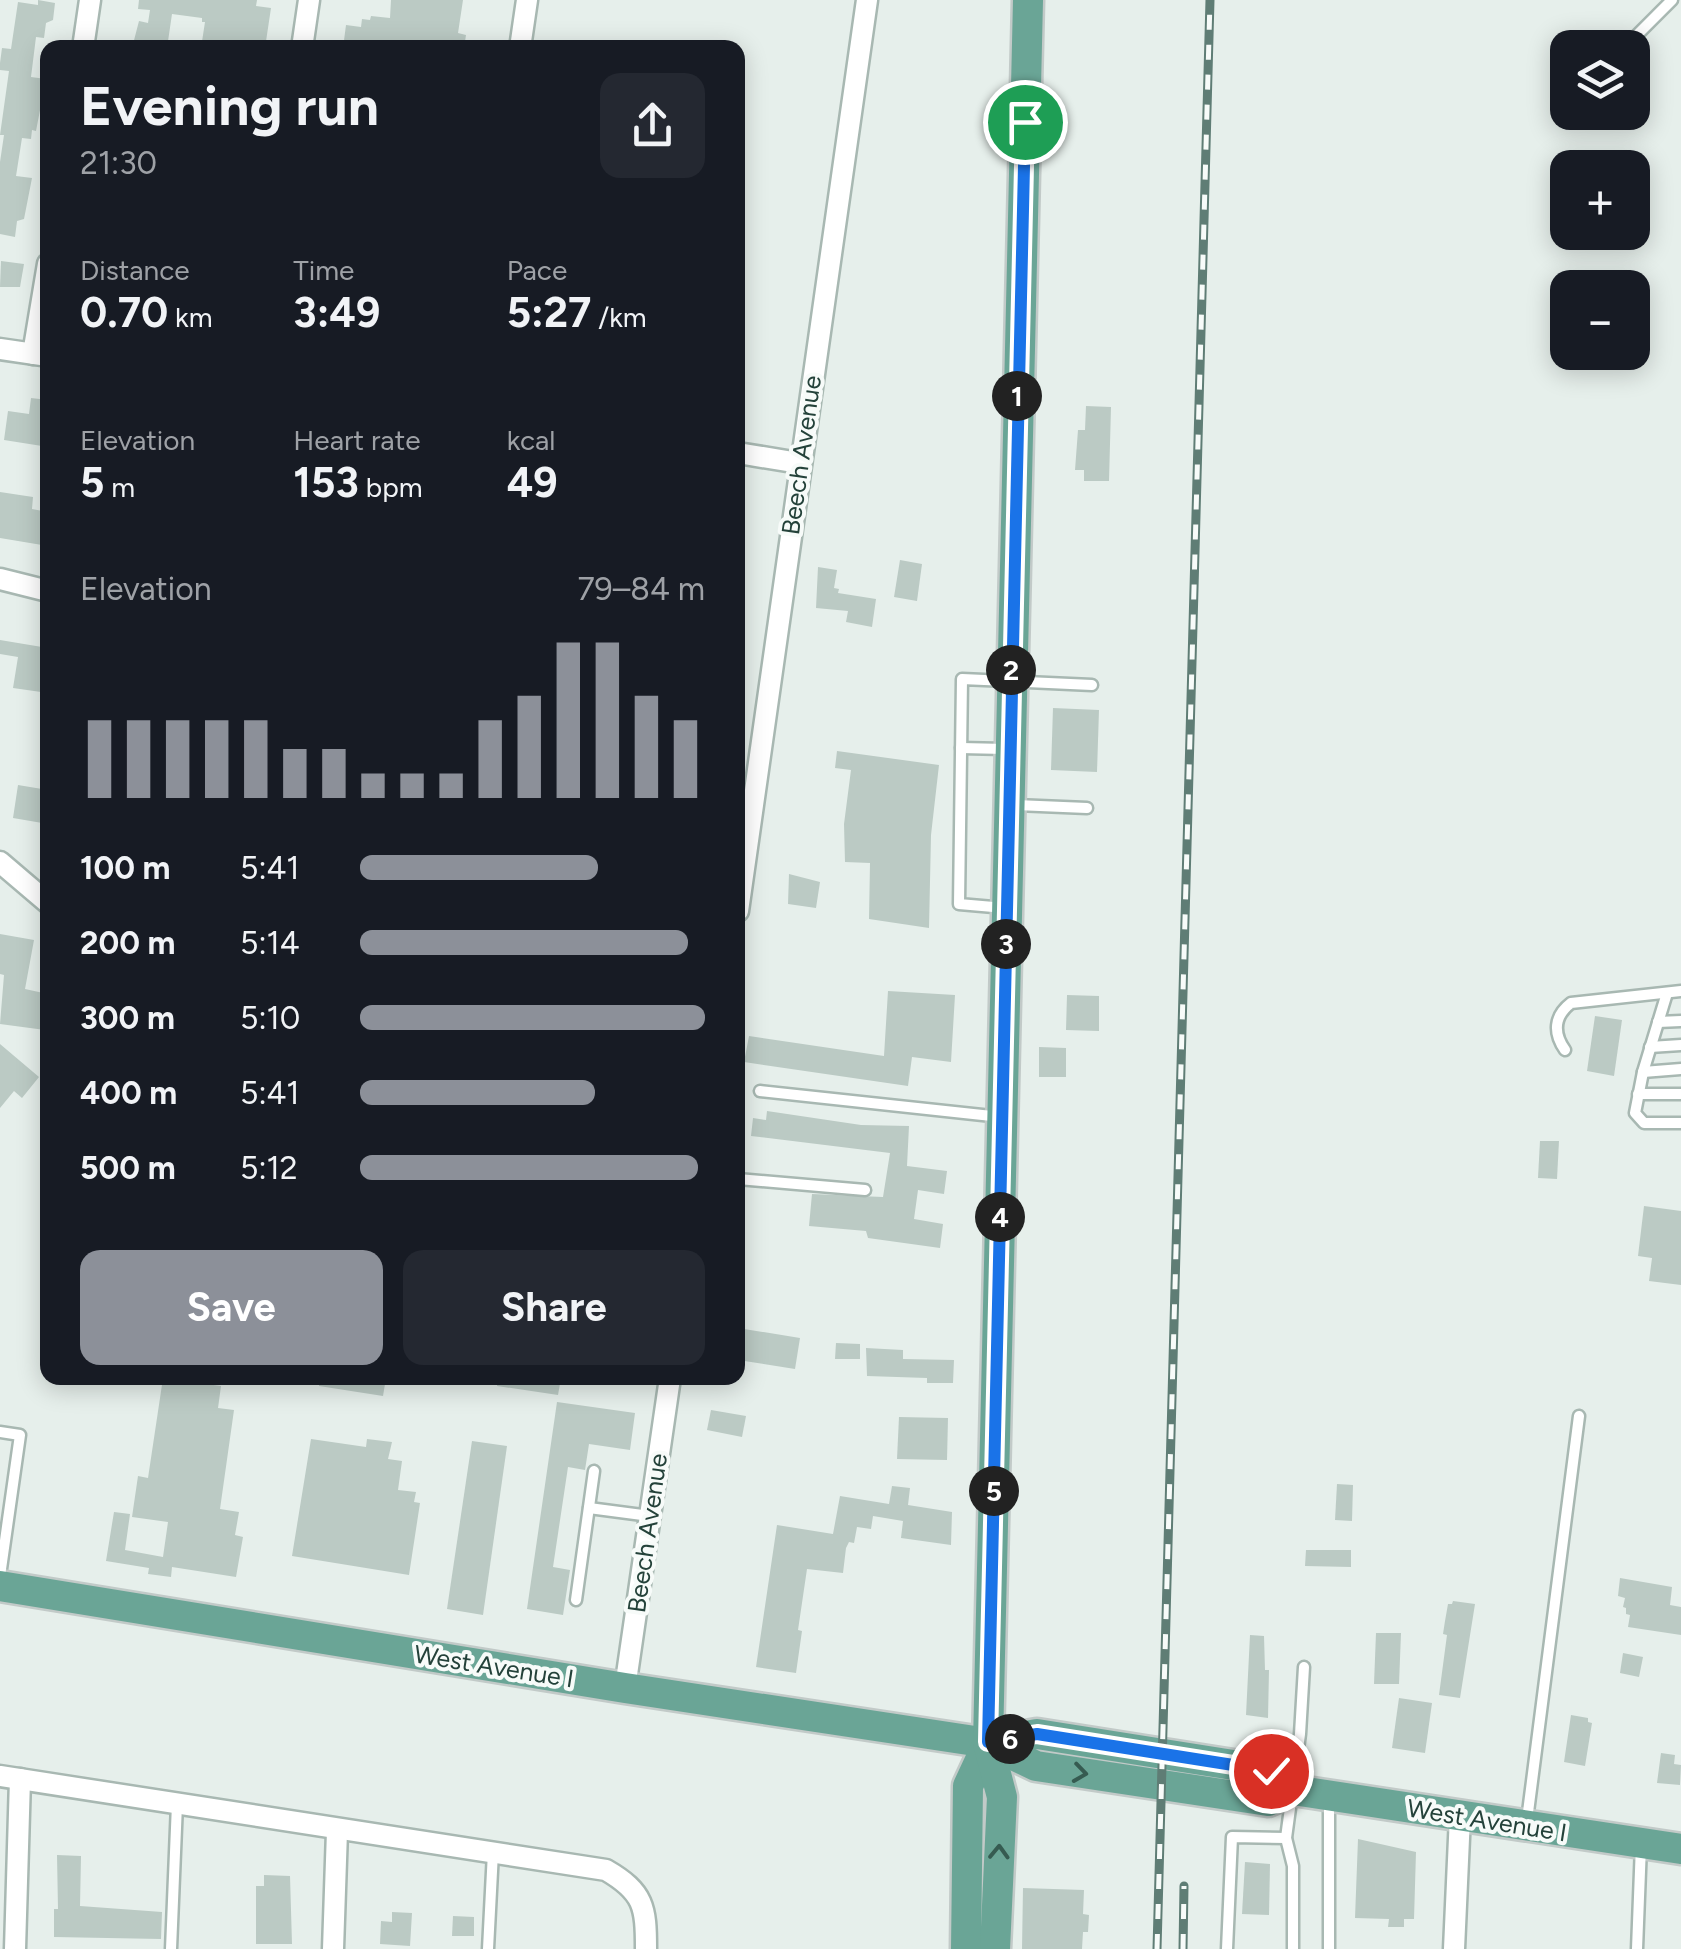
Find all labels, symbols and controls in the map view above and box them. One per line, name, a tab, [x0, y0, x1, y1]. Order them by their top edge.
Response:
map controls	[1550, 30, 1650, 370]
button: layers	[1550, 30, 1650, 130]
text: Evening run	[80, 73, 379, 139]
button: share	[600, 73, 705, 178]
pin	[983, 80, 1068, 165]
icon: arrive	[998, 95, 1053, 150]
text: 21:30	[80, 144, 157, 182]
button: +	[1550, 150, 1650, 250]
text: Distance	[80, 253, 190, 287]
text: Time	[293, 253, 354, 287]
text: Pace	[507, 253, 567, 287]
button: −	[1550, 270, 1650, 370]
text: 0.70	[80, 287, 168, 338]
text: 3:49	[293, 287, 380, 338]
text: 5:27	[507, 287, 591, 338]
text: km	[168, 300, 213, 334]
text: /km	[591, 300, 647, 334]
pin: 1	[992, 371, 1042, 421]
street label: Beech Avenue	[775, 373, 827, 537]
text: 1	[1011, 379, 1023, 413]
text: Elevation	[80, 423, 195, 457]
text: Heart rate	[293, 423, 420, 457]
text: kcal	[507, 423, 556, 457]
text: 5	[80, 457, 104, 508]
text: 153	[293, 457, 359, 508]
text: 49	[507, 457, 558, 508]
text: m	[104, 470, 135, 504]
text: bpm	[359, 470, 423, 504]
text: Elevation	[80, 570, 212, 608]
text: 79–84 m	[577, 570, 705, 608]
pin: 2	[986, 645, 1036, 695]
text: 2	[1003, 653, 1019, 687]
text: 100 m	[80, 849, 171, 887]
text: 5:41	[240, 849, 300, 887]
pin: 3	[981, 919, 1031, 969]
text: 200 m	[80, 924, 176, 962]
text: 5:14	[240, 924, 300, 962]
text: 3	[998, 927, 1014, 961]
text: 300 m	[80, 999, 175, 1037]
text: 5:10	[240, 999, 300, 1037]
text: 400 m	[80, 1074, 177, 1112]
text: 5:41	[240, 1074, 300, 1112]
text: 500 m	[80, 1149, 176, 1187]
text: 5:12	[240, 1149, 298, 1187]
pin: 4	[975, 1192, 1025, 1242]
text: 4	[991, 1200, 1009, 1234]
button: Save	[80, 1250, 383, 1365]
button: Share	[403, 1250, 705, 1365]
street label: Beech Avenue	[621, 1451, 673, 1615]
pin: 5	[969, 1466, 1019, 1516]
text: 5	[986, 1474, 1002, 1508]
street label: West Avenue I	[412, 1639, 576, 1693]
pin: 6	[985, 1714, 1035, 1764]
text: 6	[1002, 1722, 1018, 1756]
pin	[1229, 1729, 1314, 1814]
icon: check	[1244, 1744, 1299, 1799]
one-way arrow	[1071, 1761, 1088, 1782]
street label: West Avenue I	[1405, 1793, 1569, 1847]
one-way arrow	[989, 1843, 1010, 1859]

